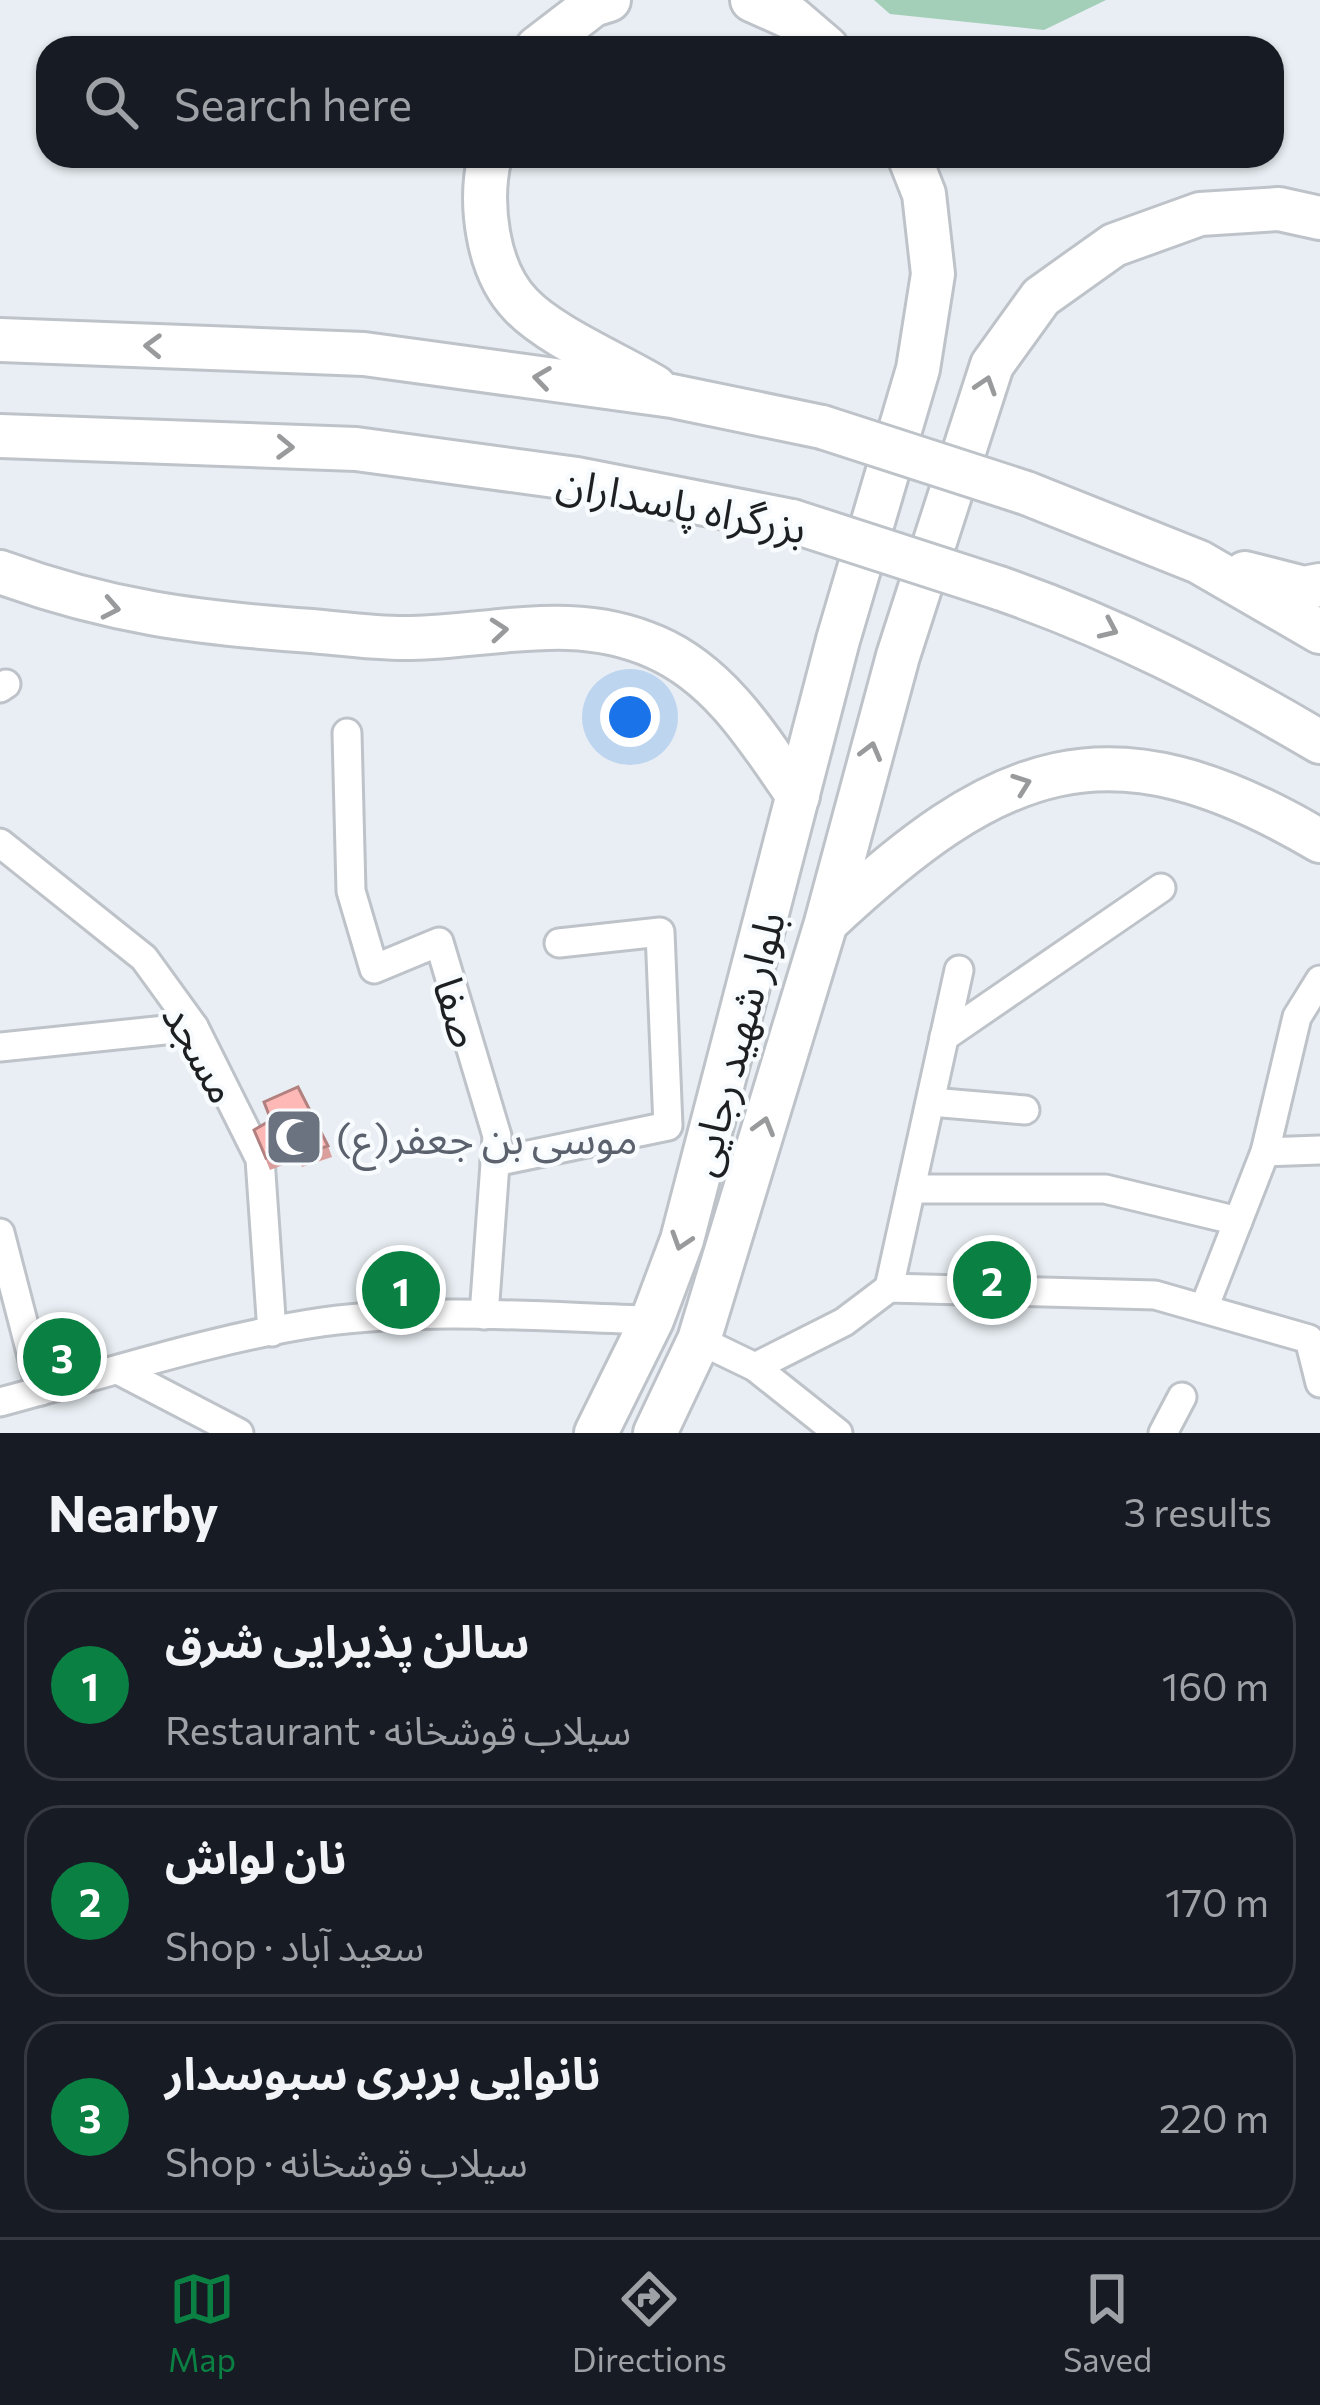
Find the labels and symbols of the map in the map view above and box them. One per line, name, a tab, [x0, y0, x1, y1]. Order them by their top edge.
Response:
one-way arrow	[144, 333, 162, 359]
one-way arrow	[532, 366, 551, 392]
one-way arrow	[971, 375, 996, 396]
one-way arrow	[276, 433, 295, 459]
street label: بزرگراه پاسداران	[552, 453, 811, 556]
one-way arrow	[101, 594, 121, 620]
one-way arrow	[1097, 614, 1118, 638]
one-way arrow	[490, 618, 509, 643]
your location	[600, 687, 660, 747]
one-way arrow	[857, 741, 882, 761]
one-way arrow	[1011, 774, 1032, 798]
street label: بلوار شهید رجایی	[674, 905, 795, 1181]
street label: صفا	[424, 970, 494, 1054]
street label: مسجد	[153, 993, 251, 1111]
mosque icon: موسی بن جعفر(ع)	[263, 1106, 325, 1168]
place label: موسی بن جعفر(ع)	[336, 1111, 637, 1171]
one-way arrow	[750, 1116, 775, 1137]
one-way arrow	[670, 1230, 695, 1251]
pin: 2	[953, 1235, 1031, 1325]
pin: 1	[362, 1245, 440, 1335]
pin: 3	[23, 1312, 101, 1402]

